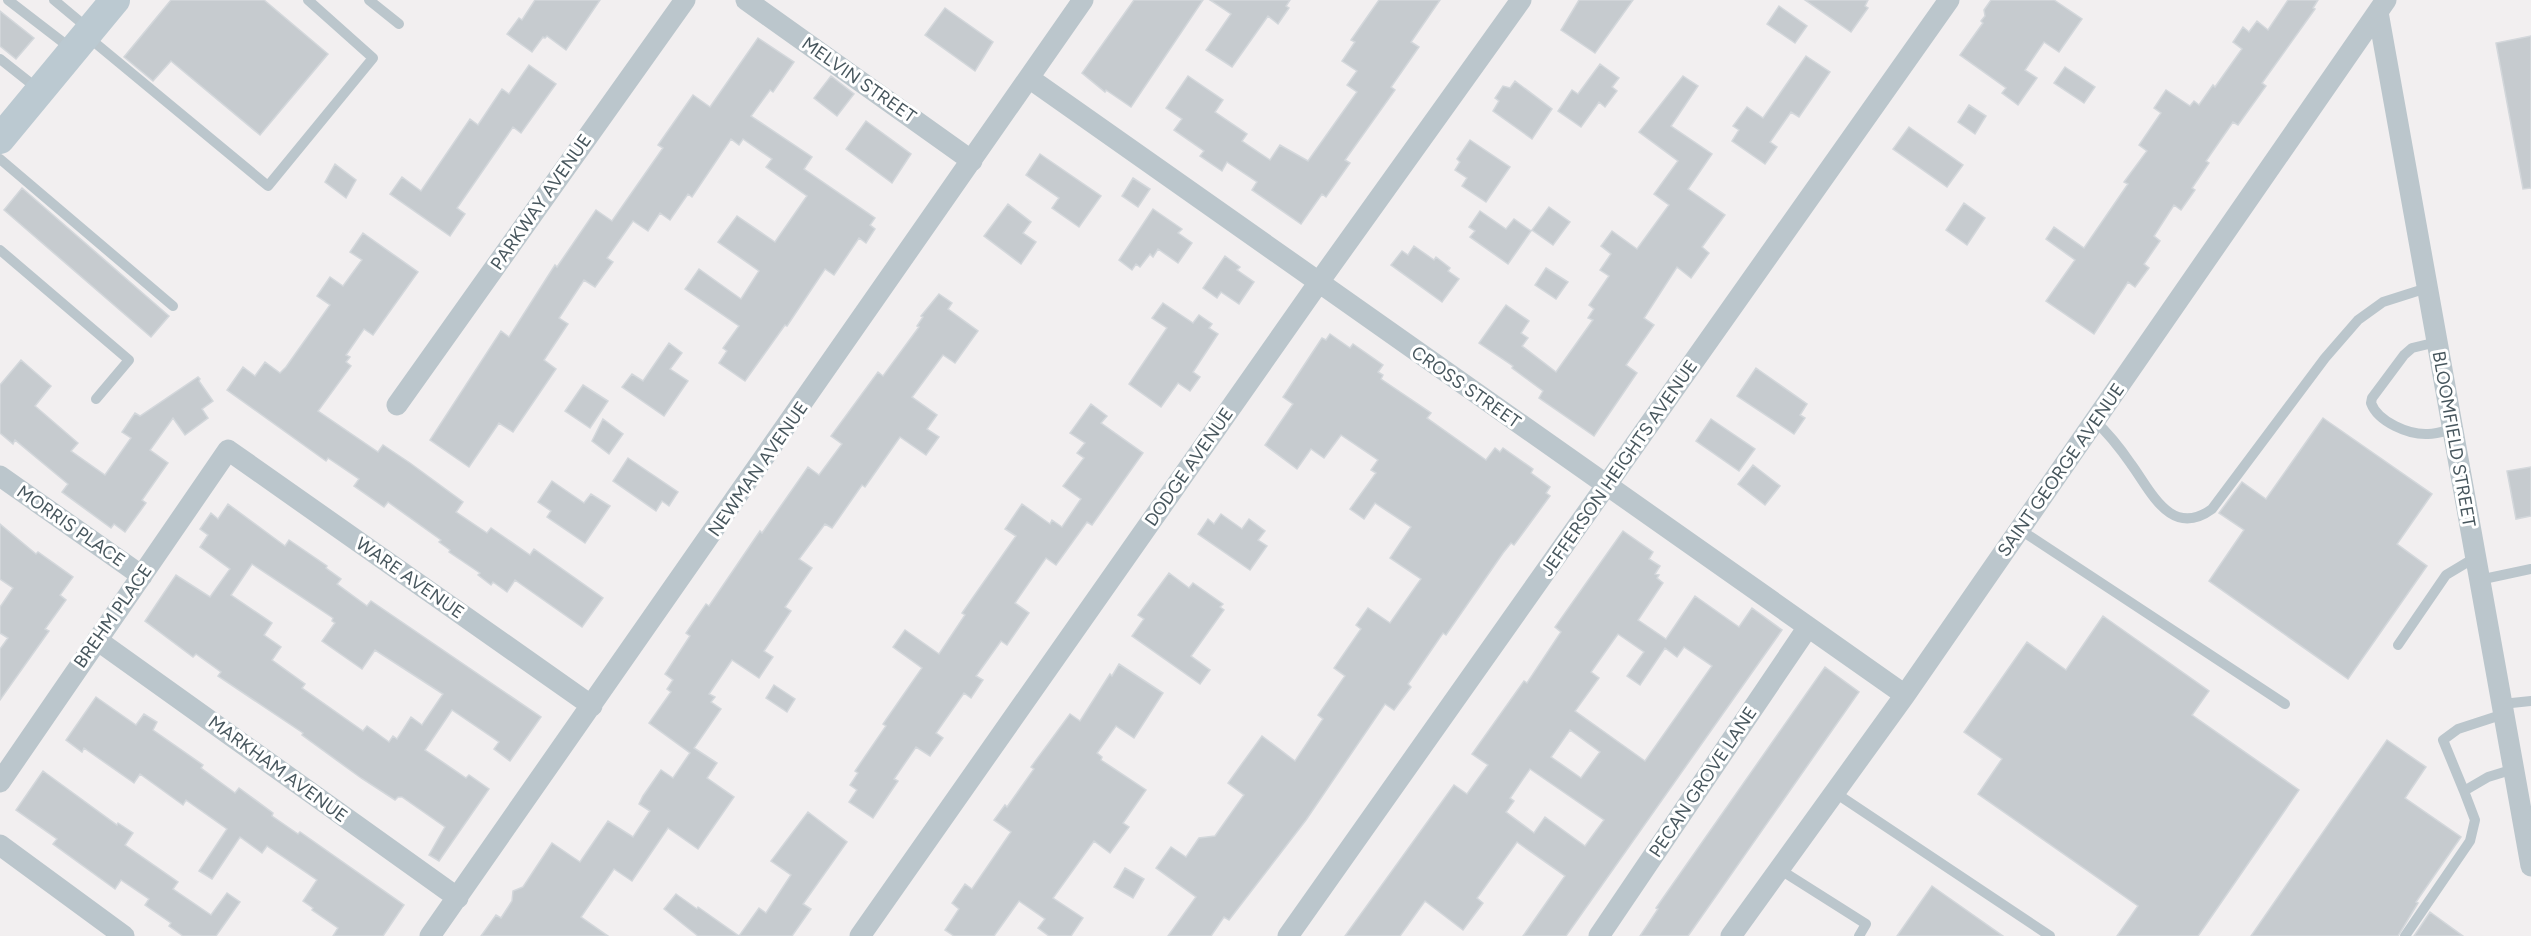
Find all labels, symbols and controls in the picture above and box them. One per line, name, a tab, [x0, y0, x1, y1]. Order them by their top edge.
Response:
street label: MELVIN STREET	[798, 32, 920, 128]
street label: PARKWAY AVENUE	[486, 130, 596, 274]
street label: CROSS STREET	[1407, 341, 1525, 433]
street label: BLOOMFIELD STREET	[2428, 349, 2480, 529]
street label: JEFFERSON HEIGHTS AVENUE	[1536, 356, 1702, 580]
street label: SAINT GEORGE AVENUE	[1993, 379, 2129, 561]
street label: NEWMAN AVENUE	[703, 397, 813, 541]
street label: DODGE AVENUE	[1140, 404, 1238, 530]
street label: MORRIS PLACE	[13, 480, 129, 572]
street label: WARE AVENUE	[352, 533, 468, 623]
street label: BREHM PLACE	[69, 560, 157, 672]
street label: PECAN GROVE LANE	[1644, 702, 1762, 862]
street label: MARKHAM AVENUE	[204, 711, 352, 827]

